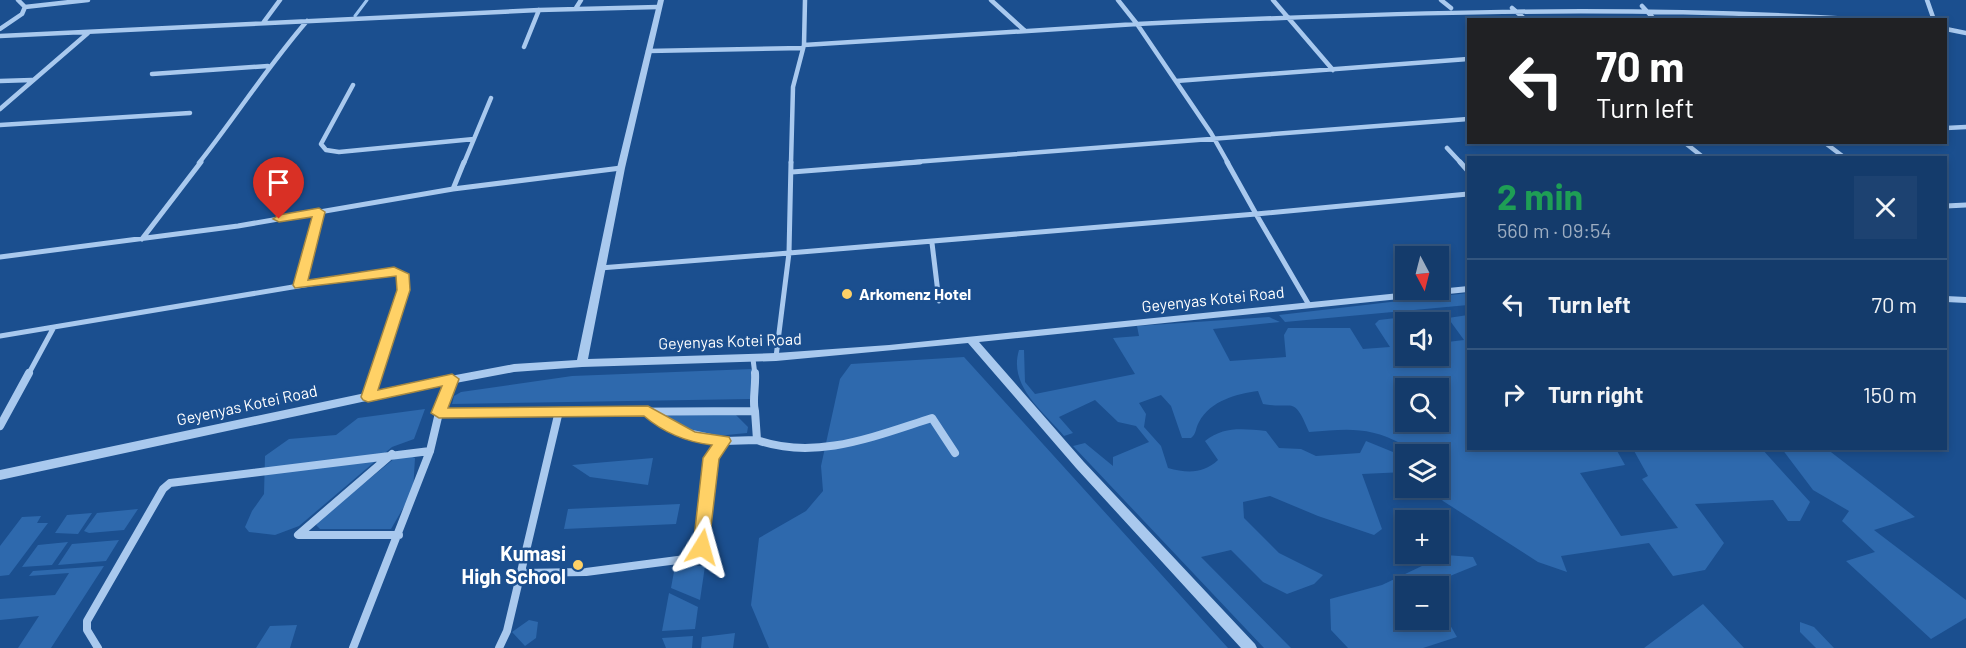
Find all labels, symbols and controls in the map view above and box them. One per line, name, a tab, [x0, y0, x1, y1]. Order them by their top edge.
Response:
text: 70 m	[1596, 40, 1684, 90]
icon: left	[1497, 42, 1575, 120]
text: Turn left	[1596, 91, 1694, 123]
pin	[253, 157, 304, 219]
icon: arrive	[262, 166, 295, 199]
text: 2 min	[1497, 174, 1583, 217]
button: close	[1854, 176, 1917, 239]
text: 560 m · 09:54	[1497, 218, 1611, 242]
north arrow	[1395, 246, 1449, 300]
map controls	[1395, 246, 1449, 630]
street label: Geyenyas Kotei Road	[1141, 282, 1285, 315]
place label: Arkomenz Hotel	[859, 284, 971, 303]
marker: Arkomenz Hotel	[840, 287, 854, 301]
icon: left	[1497, 288, 1530, 321]
text: Turn left	[1548, 291, 1631, 317]
text: 70 m	[1872, 291, 1917, 317]
button: sound	[1395, 312, 1449, 366]
street label: Geyenyas Kotei Road	[658, 329, 802, 352]
button: search	[1395, 378, 1449, 432]
icon: right	[1497, 378, 1530, 411]
street label: Geyenyas Kotei Road	[175, 380, 319, 429]
text: Turn right	[1548, 381, 1643, 407]
text: 150 m	[1863, 381, 1917, 407]
button: layers	[1395, 444, 1449, 498]
button: +	[1395, 510, 1449, 564]
position arrow	[670, 515, 734, 579]
place label: Kumasi High School	[462, 541, 566, 588]
marker: Kumasi High School	[571, 558, 585, 572]
button: −	[1395, 576, 1449, 630]

